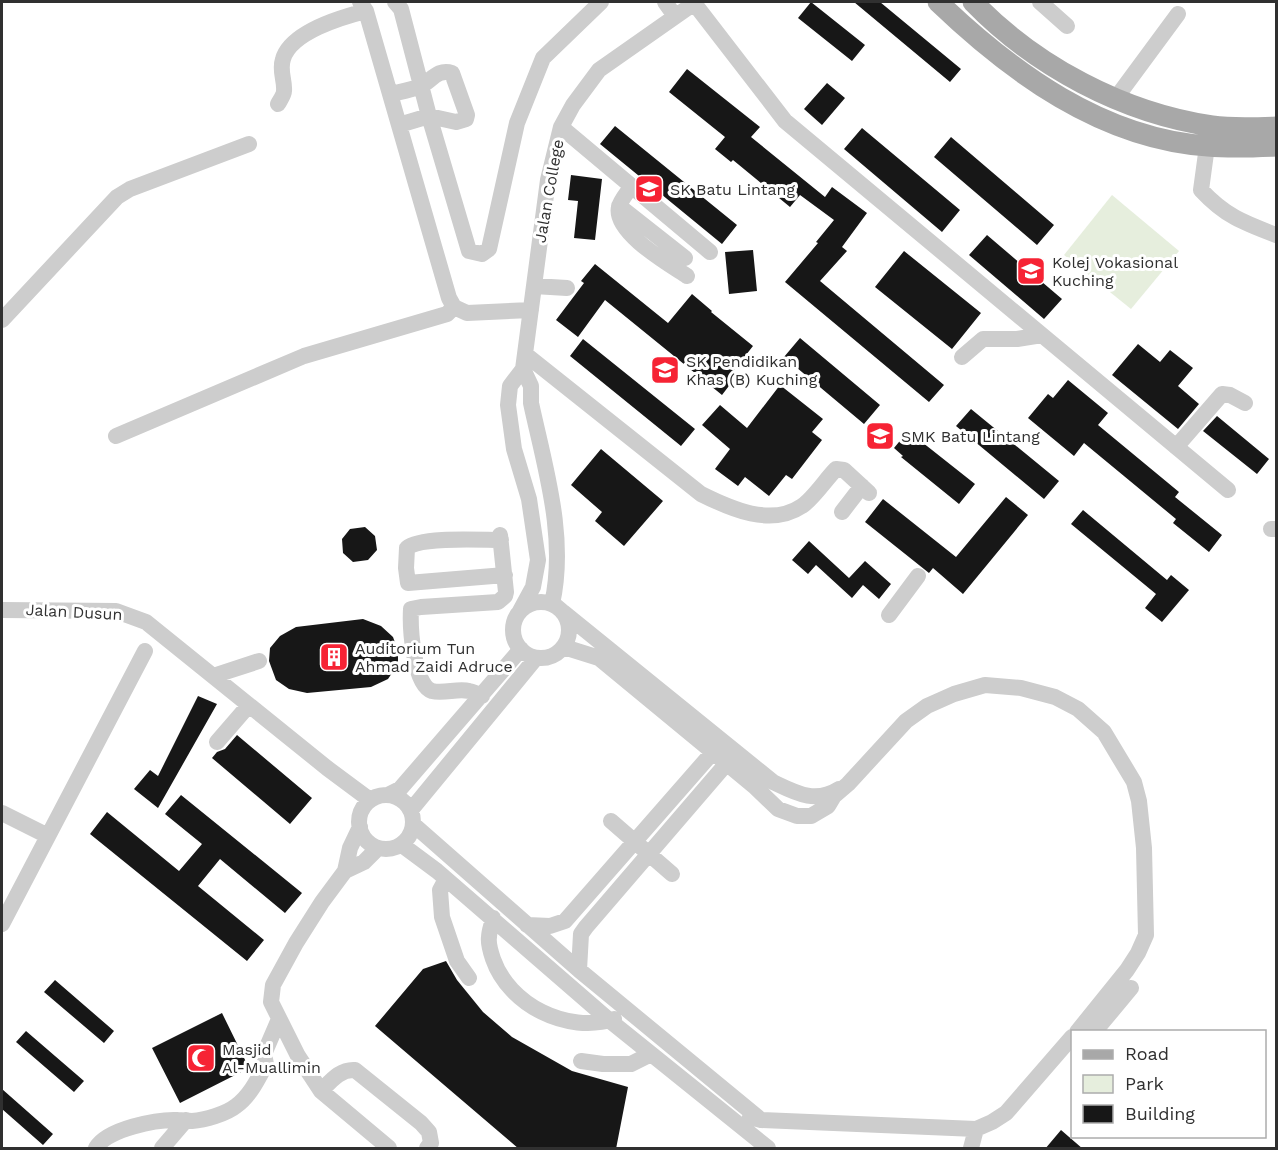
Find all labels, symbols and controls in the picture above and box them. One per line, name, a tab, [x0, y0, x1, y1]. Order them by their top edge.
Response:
street label: Jalan College	[531, 138, 567, 244]
school or university icon: SK Batu Lintang	[633, 173, 665, 205]
place label: SK Batu Lintang	[670, 180, 795, 199]
place label: Kolej Vokasional Kuching	[1052, 253, 1178, 290]
school or university icon: Kolej Vokasional Kuching	[1015, 255, 1047, 287]
place label: SK Pendidikan Khas (B) Kuching	[686, 352, 818, 389]
school or university icon: SK Pendidikan Khas (B) Kuching	[649, 354, 681, 386]
school or university icon: SMK Batu Lintang	[864, 420, 896, 452]
place label: SMK Batu Lintang	[901, 427, 1040, 446]
street label: Jalan Dusun	[25, 600, 123, 624]
place label: Auditorium Tun Ahmad Zaidi Adruce	[355, 639, 513, 676]
building icon: Auditorium Tun Ahmad Zaidi Adruce	[318, 641, 350, 673]
legend	[1071, 1030, 1266, 1138]
place label: Masjid Al-Muallimin	[222, 1040, 321, 1077]
mosque icon: Masjid Al-Muallimin	[185, 1042, 217, 1074]
text: Road	[1125, 1043, 1169, 1064]
text: Park	[1125, 1073, 1164, 1094]
text: Building	[1125, 1103, 1195, 1124]

